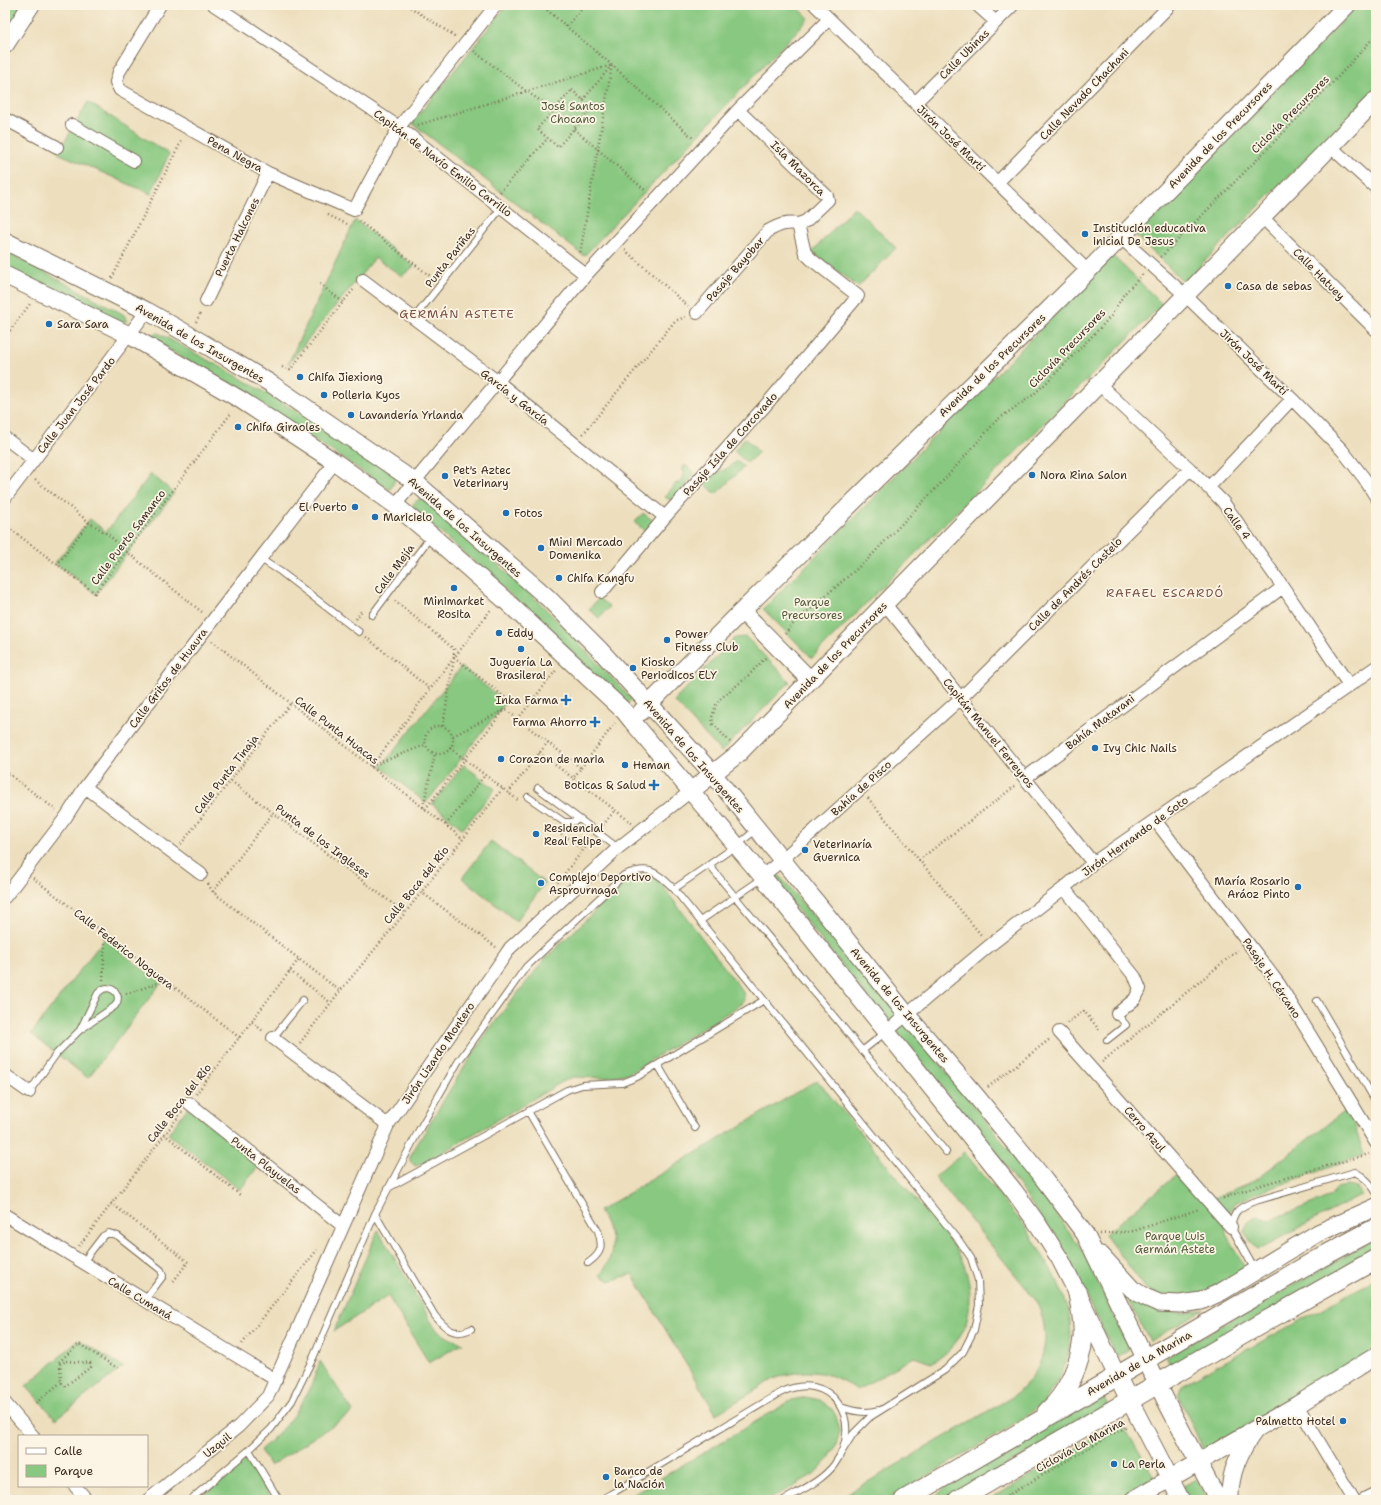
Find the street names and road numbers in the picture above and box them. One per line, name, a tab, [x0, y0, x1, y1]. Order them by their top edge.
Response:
street label: Calle Ubinas	[936, 26, 993, 83]
street label: Calle Nevado Chachani	[1036, 45, 1132, 144]
street label: Ciclovía Precursores	[1248, 72, 1333, 157]
street label: Avenida de los Precursores	[1165, 78, 1276, 192]
street label: Jirón José Martí	[913, 102, 988, 175]
street label: Capitán de Navío Emilio Carrillo	[370, 106, 515, 221]
street label: Pena Negra	[204, 133, 265, 176]
street label: Isla Mazorca	[767, 138, 828, 199]
street label: Puerta Halcones	[212, 195, 263, 279]
street label: Punta Pariñas	[422, 224, 479, 291]
street label: Pasaje Bayobar	[703, 234, 768, 305]
street label: Calle Hatuey	[1289, 245, 1348, 304]
street label: Avenida de los Insurgentes	[132, 300, 267, 387]
street label: Ciclovía Precursores	[1025, 305, 1109, 391]
street label: Avenida de los Precursores	[935, 310, 1049, 421]
street label: Jirón José Martí	[1216, 326, 1291, 399]
street label: Calle Juan José Pardo	[34, 354, 119, 457]
street label: García y García	[477, 366, 552, 429]
street label: Pasaje Isla de Corcovado	[680, 389, 781, 499]
street label: Avenida de los Insurgentes	[404, 474, 525, 581]
street label: Calle Puerto Samanco	[88, 486, 169, 588]
street label: Calle 4	[1219, 504, 1254, 543]
street label: Calle de Andrés Castelo	[1025, 534, 1126, 635]
street label: Calle Mejía	[371, 541, 418, 597]
street label: Avenida de los Precursores	[780, 598, 891, 712]
street label: Calle Gritos de Huaura	[126, 625, 211, 731]
street label: Capitán Manuel Ferreyros	[939, 675, 1038, 792]
street label: Bahía Matarani	[1063, 691, 1138, 753]
street label: Calle Punta Huacas	[292, 693, 382, 768]
street label: Avenida de los Insurgentes	[640, 696, 747, 817]
street label: Calle Punta Tinaja	[191, 731, 262, 817]
street label: Bahía de Pisco	[828, 757, 895, 820]
street label: Jirón Hernando de Soto	[1079, 793, 1192, 880]
street label: Punta de los Ingleses	[272, 801, 373, 882]
street label: Calle Boca del Río	[380, 843, 453, 927]
street label: Calle Federico Noguera	[71, 906, 177, 993]
street label: Pasaje H. Cércano	[1239, 935, 1304, 1022]
street label: Avenida de los Insurgentes	[847, 944, 952, 1066]
street label: Jirón Lizardo Montero	[399, 999, 478, 1107]
street label: Calle Boca del Río	[144, 1061, 215, 1146]
street label: Cerro Azul	[1121, 1103, 1169, 1156]
street label: Punta Playuelas	[228, 1133, 304, 1197]
street label: Calle Cumaná	[105, 1273, 175, 1324]
street label: Avenida de La Marina	[1084, 1327, 1195, 1400]
street label: Ciclovía La Marina	[1033, 1415, 1127, 1476]
street label: Uzquil	[200, 1429, 235, 1461]

